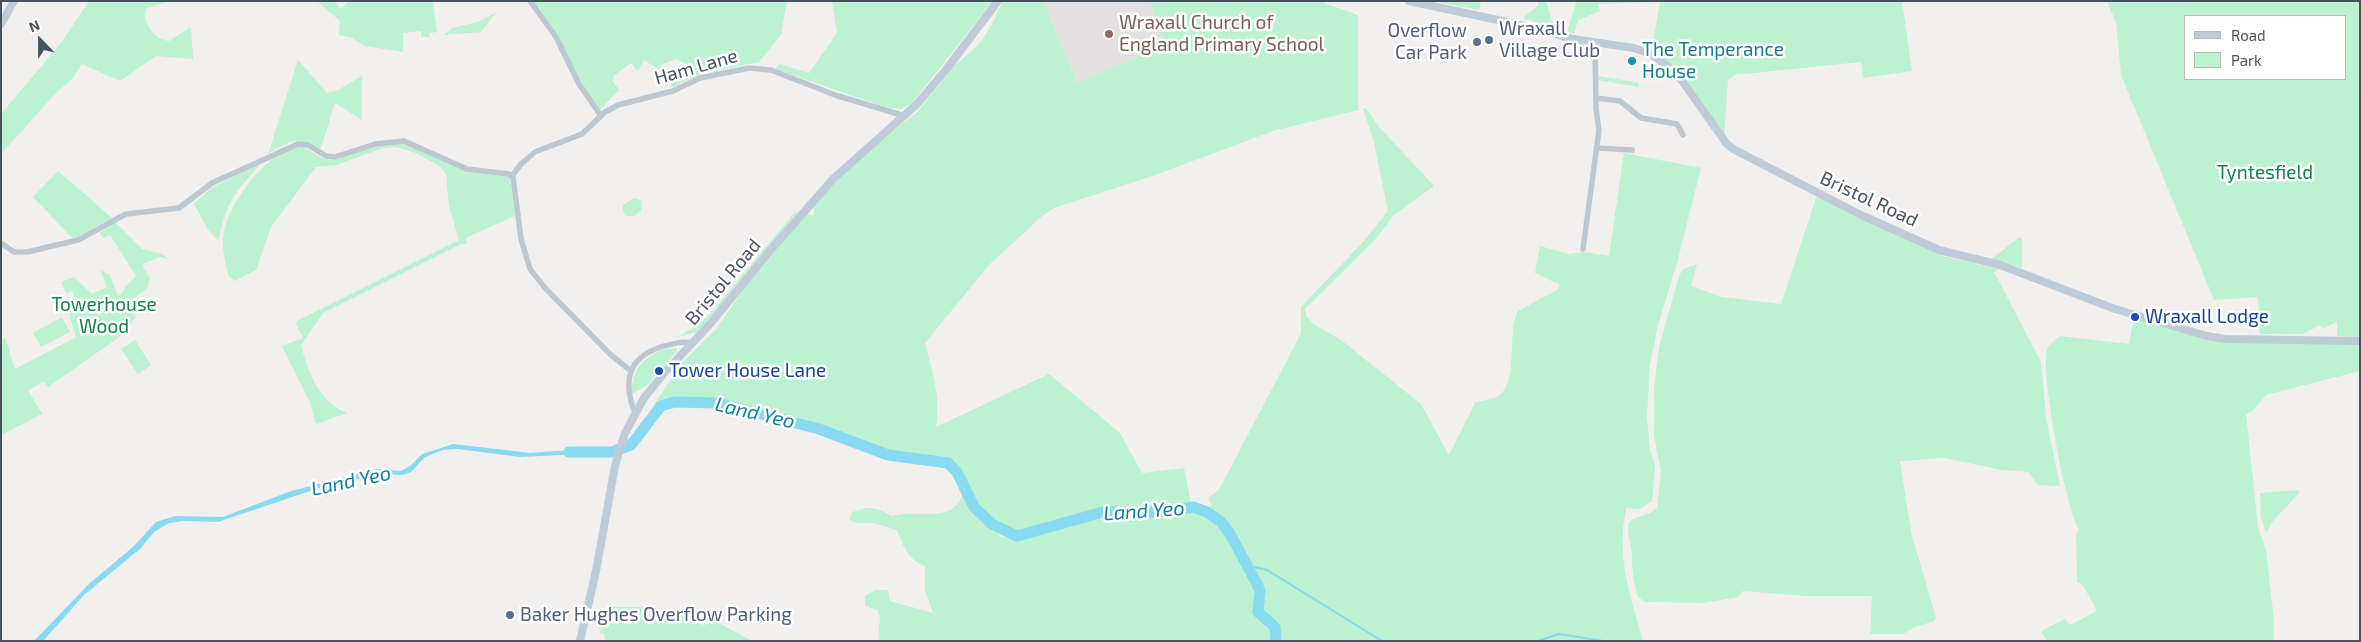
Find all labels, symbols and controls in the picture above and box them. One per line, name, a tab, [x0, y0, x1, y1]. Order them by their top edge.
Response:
place label: Wraxall Church of England Primary School	[1119, 12, 1324, 56]
north arrow	[15, 15, 65, 65]
legend	[2184, 15, 2346, 80]
text: N	[26, 16, 42, 35]
place label: Wraxall Village Club	[1499, 18, 1600, 62]
place label: Overflow Car Park	[1387, 20, 1467, 64]
text: Road	[2231, 26, 2266, 44]
marker: Wraxall Church of England Primary School	[1103, 28, 1115, 40]
marker: Wraxall Village Club	[1483, 34, 1495, 46]
marker: Overflow Car Park	[1471, 36, 1483, 48]
place label: The Temperance House	[1642, 39, 1784, 83]
street label: Ham Lane	[652, 44, 740, 90]
text: Park	[2231, 51, 2262, 69]
marker: The Temperance House	[1626, 55, 1638, 67]
park label: Tyntesfield	[2217, 162, 2313, 184]
street label: Bristol Road	[1816, 166, 1922, 232]
street label: Bristol Road	[680, 234, 766, 330]
park label: Towerhouse Wood	[51, 294, 157, 338]
place label: Wraxall Lodge	[2145, 306, 2269, 328]
marker: Wraxall Lodge	[2129, 311, 2141, 323]
place label: Tower House Lane	[669, 360, 826, 382]
marker: Tower House Lane	[653, 365, 665, 377]
water label: Land Yeo	[713, 392, 797, 434]
water label: Land Yeo	[309, 461, 393, 501]
water label: Land Yeo	[1103, 496, 1185, 526]
place label: Baker Hughes Overflow Parking	[520, 604, 792, 626]
marker: Baker Hughes Overflow Parking	[504, 609, 516, 621]

